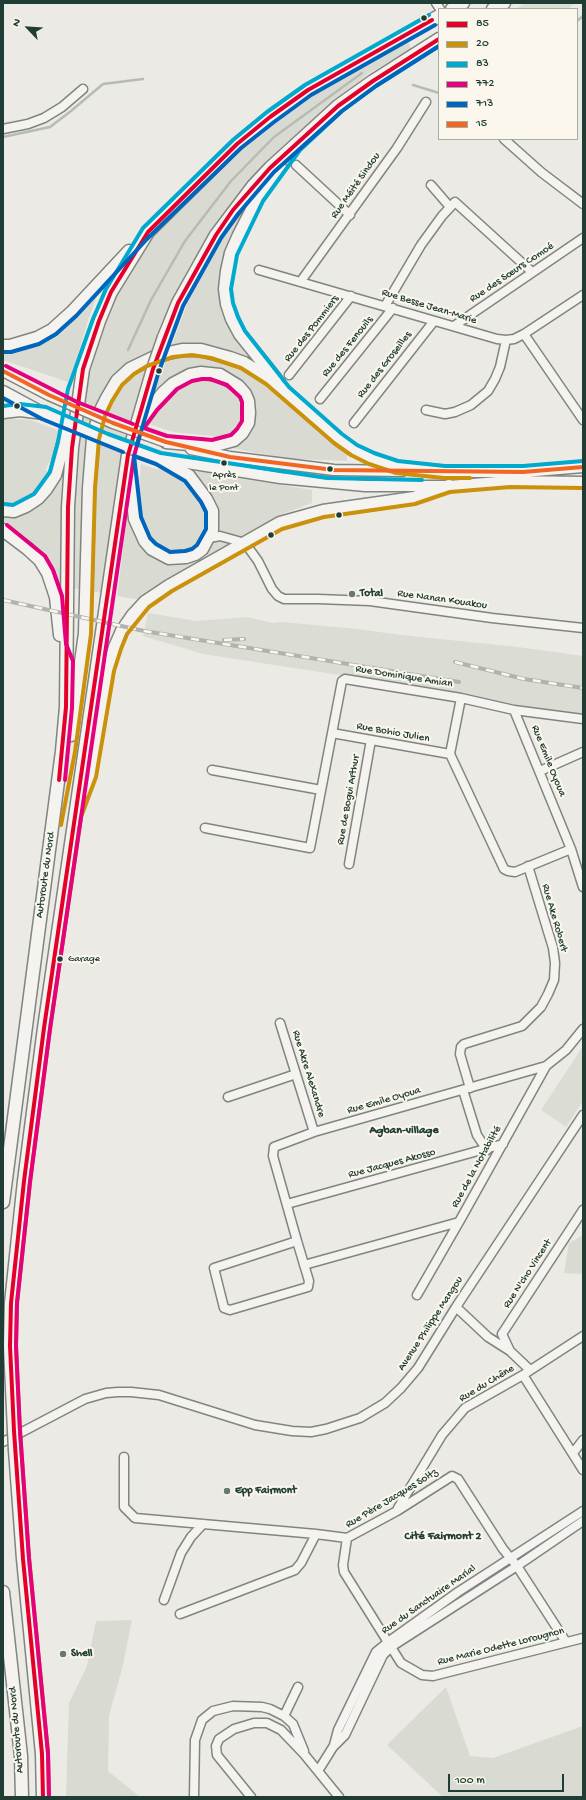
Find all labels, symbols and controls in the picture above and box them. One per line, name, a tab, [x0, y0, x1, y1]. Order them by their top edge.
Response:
north arrow	[8, 8, 48, 48]
legend	[438, 8, 578, 140]
unlabelled marker	[419, 13, 429, 23]
text: N	[10, 17, 24, 29]
text: 85	[476, 17, 489, 31]
text: 20	[476, 37, 489, 51]
text: 83	[476, 57, 489, 71]
text: 772	[476, 77, 494, 91]
text: 713	[476, 97, 493, 111]
text: 15	[476, 117, 487, 131]
street label: Rue Méité Sindou	[328, 150, 384, 222]
street label: Rue des Sœurs Comoé	[467, 240, 557, 306]
street label: Rue Besse Jean-Marie	[380, 286, 478, 328]
street label: Rue des Pommiers	[282, 293, 342, 365]
street label: Rue des Fenouils	[320, 314, 376, 380]
street label: Rue des Groseilles	[355, 329, 415, 401]
unlabelled marker	[154, 366, 164, 376]
unlabelled marker	[12, 401, 22, 411]
marker: Après le Pont	[219, 458, 229, 468]
unlabelled marker	[325, 464, 335, 474]
place label: Après le Pont	[209, 469, 239, 492]
unlabelled marker	[334, 510, 344, 520]
unlabelled marker	[266, 530, 276, 540]
place label: Total	[360, 587, 383, 601]
street label: Rue Nanan Kouakou	[396, 587, 488, 613]
marker: Total	[347, 589, 357, 599]
street label: Rue Dominique Amian	[355, 663, 453, 691]
street label: Rue Bohio Julien	[355, 720, 431, 746]
street label: Rue Emile Oyoua	[528, 723, 568, 799]
street label: Rue de Bogui Arthur	[335, 754, 363, 846]
street label: Autoroute du Nord	[33, 831, 59, 919]
street label: Rue Ake Robert	[538, 882, 570, 954]
place label: Garage	[68, 953, 100, 965]
marker: Garage	[55, 954, 65, 964]
street label: Rue Akre Alexandre	[288, 1029, 328, 1119]
street label: Rue Emile Oyoua	[346, 1084, 422, 1118]
district label: Agban-village	[369, 1124, 439, 1138]
street label: Rue de la Notabilité	[449, 1124, 505, 1210]
street label: Rue Jacques Akosso	[347, 1146, 437, 1182]
street label: Rue N'cho Vincent	[501, 1237, 555, 1311]
street label: Avenue Philippe Mangou	[395, 1274, 467, 1374]
street label: Rue du Chêne	[457, 1362, 517, 1406]
street label: Rue Père Jacques Soltz	[343, 1466, 441, 1532]
place label: Epp Fairmont	[235, 1484, 297, 1498]
marker: Epp Fairmont	[222, 1486, 232, 1496]
district label: Cité Fairmont 2	[405, 1530, 481, 1544]
street label: Rue du Sanctuaire Marial	[379, 1562, 479, 1638]
street label: Rue Marie Odette Lorougnon	[436, 1625, 566, 1669]
place label: Shell	[71, 1647, 93, 1661]
marker: Shell	[58, 1649, 68, 1659]
street label: Autoroute du Nord	[7, 1686, 27, 1774]
scale bar	[450, 1766, 566, 1792]
text: 100 m	[455, 1774, 485, 1788]

